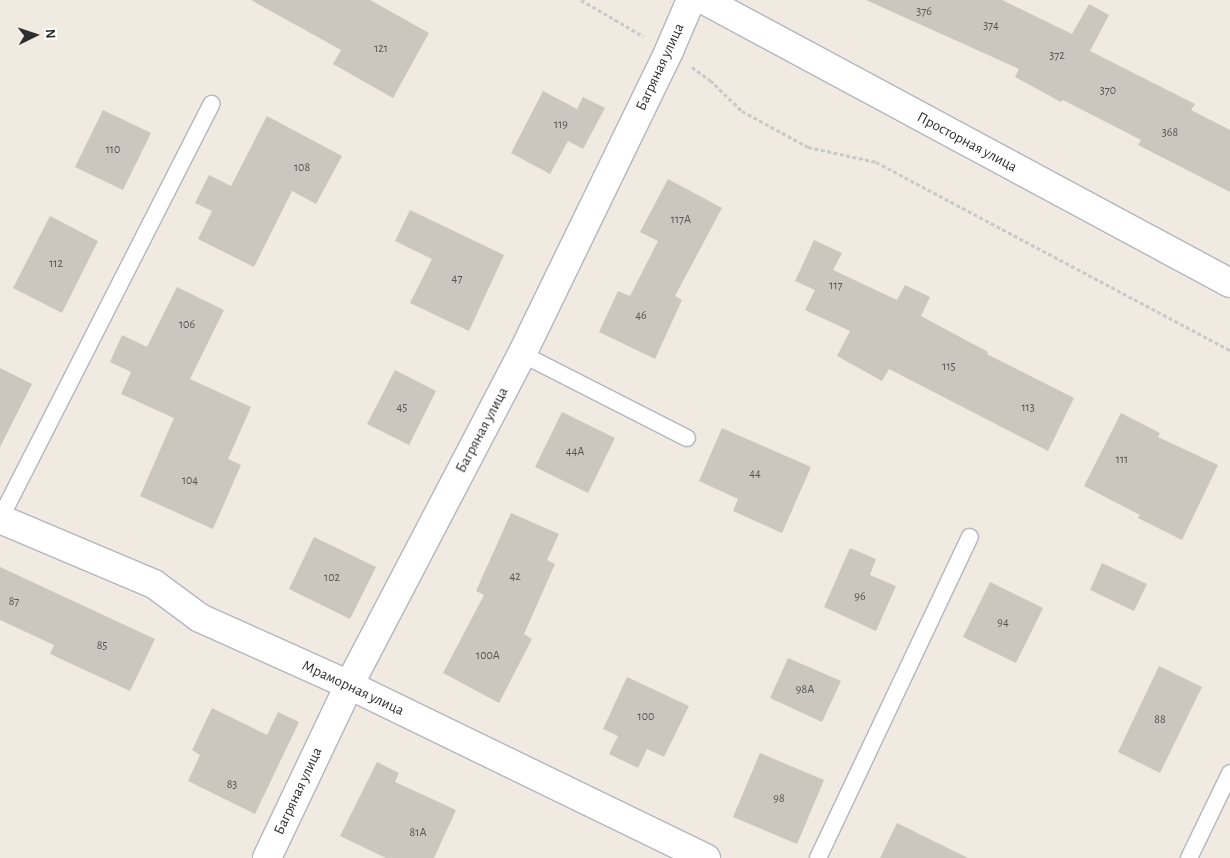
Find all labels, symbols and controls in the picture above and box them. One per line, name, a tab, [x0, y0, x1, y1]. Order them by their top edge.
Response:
house number: 376	[916, 5, 932, 19]
north arrow	[10, 10, 60, 60]
house number: 374	[983, 19, 999, 33]
street label: Багряная улица	[632, 20, 688, 114]
text: N	[43, 29, 57, 39]
house number: 121	[374, 42, 388, 56]
house number: 372	[1049, 49, 1065, 63]
house number: 370	[1100, 84, 1116, 98]
street label: Просторная улица	[914, 108, 1020, 176]
house number: 119	[554, 118, 568, 132]
house number: 368	[1162, 126, 1178, 140]
house number: 110	[106, 143, 120, 157]
house number: 108	[294, 161, 310, 175]
house number: 117А	[671, 213, 691, 227]
house number: 112	[49, 257, 63, 271]
house number: 47	[452, 272, 462, 286]
house number: 117	[829, 279, 843, 293]
house number: 46	[635, 309, 647, 323]
house number: 106	[179, 318, 195, 332]
house number: 115	[942, 360, 956, 374]
street label: Багряная улица	[452, 384, 512, 476]
house number: 45	[397, 401, 407, 415]
house number: 113	[1021, 401, 1035, 415]
house number: 44А	[566, 445, 584, 459]
house number: 111	[1116, 453, 1128, 467]
house number: 44	[749, 467, 761, 481]
house number: 104	[182, 474, 198, 488]
house number: 42	[509, 570, 521, 584]
house number: 102	[324, 571, 340, 585]
house number: 96	[854, 590, 866, 604]
house number: 87	[9, 595, 19, 609]
house number: 94	[997, 616, 1009, 630]
house number: 85	[97, 639, 107, 653]
house number: 100А	[476, 649, 500, 663]
street label: Мраморная улица	[299, 656, 407, 720]
house number: 98А	[796, 683, 814, 697]
house number: 100	[638, 710, 654, 724]
house number: 88	[1154, 713, 1166, 727]
street label: Багряная улица	[270, 744, 326, 838]
house number: 83	[227, 778, 237, 792]
house number: 98	[773, 792, 785, 806]
house number: 81А	[410, 826, 426, 840]

